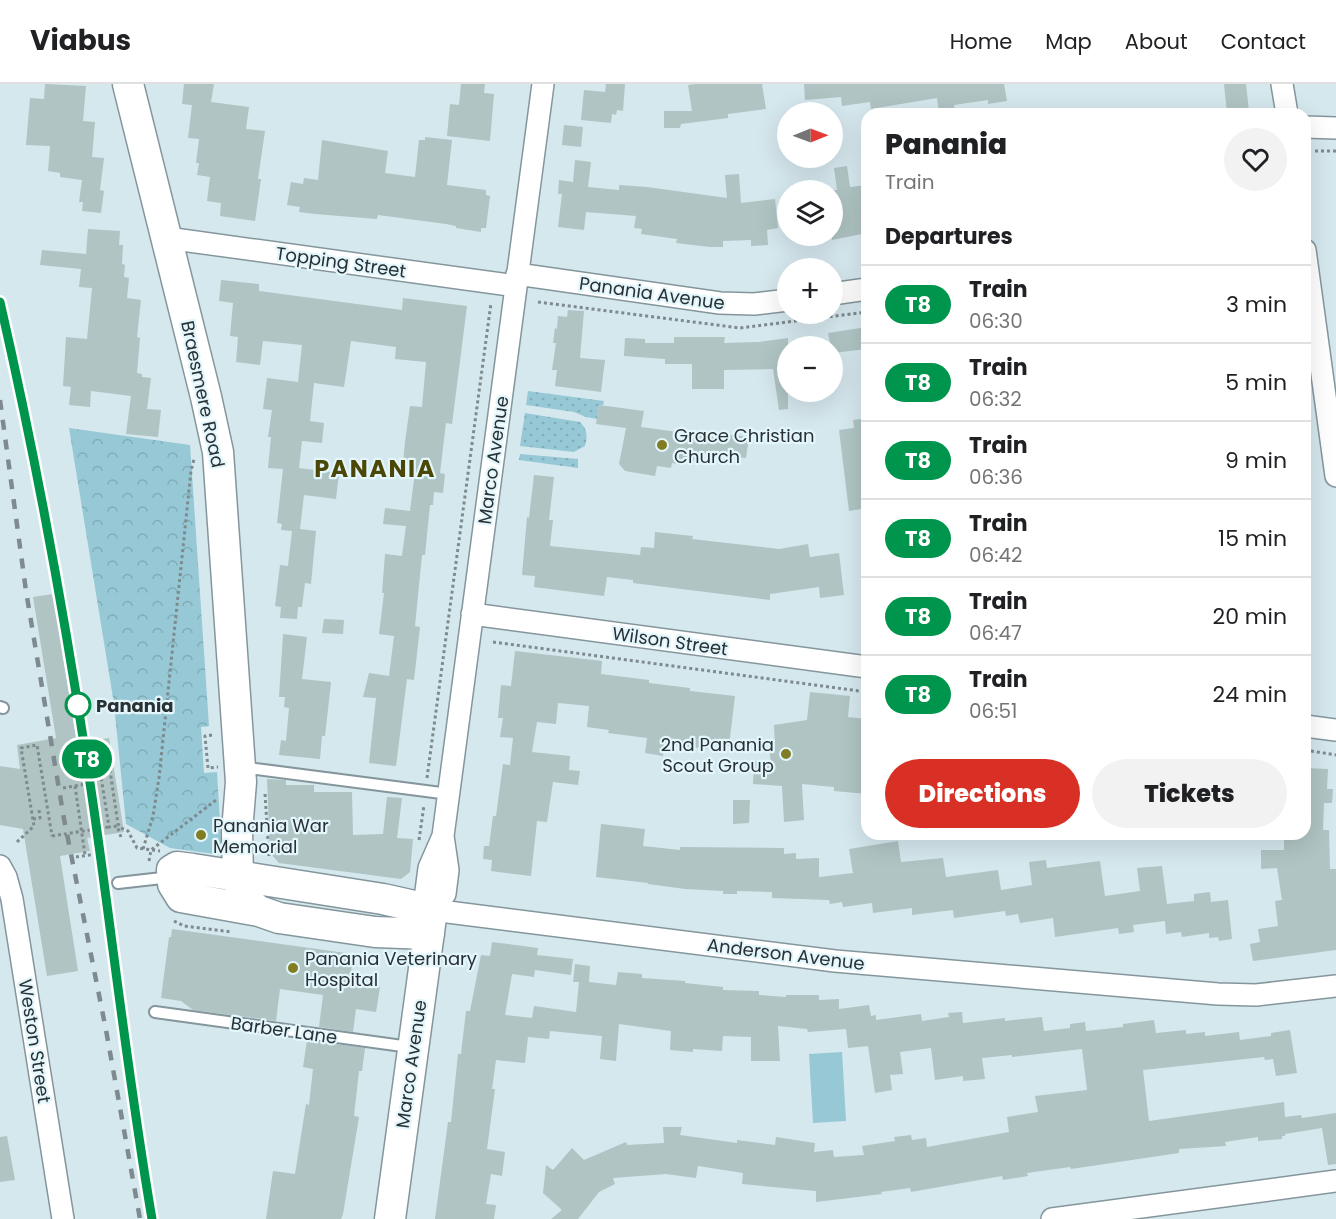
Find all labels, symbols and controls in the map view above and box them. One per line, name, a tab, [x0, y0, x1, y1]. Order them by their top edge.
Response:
text: Viabus	[30, 21, 131, 60]
text: Home	[950, 27, 1012, 56]
text: Map	[1045, 27, 1092, 56]
text: About	[1125, 27, 1188, 56]
text: Contact	[1221, 27, 1306, 56]
north arrow	[777, 102, 843, 168]
map controls	[777, 102, 843, 402]
text: Panania	[885, 125, 1007, 164]
button: heart	[1224, 128, 1287, 191]
text: Train	[885, 168, 935, 196]
button: layers	[777, 180, 843, 246]
text: Departures	[885, 221, 1013, 252]
street label: Topping Street	[274, 240, 408, 284]
button: +	[777, 258, 843, 324]
street label: Panania Avenue	[578, 270, 726, 316]
text: Train	[969, 274, 1028, 305]
text: 3 min	[1226, 289, 1287, 320]
text: T8	[905, 290, 931, 319]
text: 06:30	[969, 307, 1023, 335]
street label: Braesmere Road	[175, 318, 231, 470]
button: −	[777, 336, 843, 402]
text: Train	[969, 352, 1028, 383]
text: 5 min	[1225, 367, 1287, 398]
text: T8	[905, 368, 931, 397]
text: 06:32	[969, 385, 1022, 413]
street label: Marco Avenue	[472, 394, 514, 526]
place label: Grace Christian Church	[674, 423, 814, 469]
text: Train	[969, 430, 1028, 461]
marker: Grace Christian Church	[655, 438, 669, 452]
text: 9 min	[1225, 445, 1287, 476]
text: T8	[905, 446, 931, 475]
district label: PANANIA	[314, 452, 436, 485]
text: 06:36	[969, 463, 1023, 491]
text: Train	[969, 508, 1028, 539]
text: 15 min	[1218, 523, 1287, 554]
text: T8	[905, 524, 931, 553]
text: 06:42	[969, 541, 1023, 569]
text: Train	[969, 586, 1028, 617]
text: 20 min	[1213, 601, 1287, 632]
text: T8	[905, 602, 931, 631]
text: 06:47	[969, 619, 1022, 647]
street label: Wilson Street	[611, 621, 729, 661]
text: Train	[969, 664, 1028, 695]
text: 24 min	[1212, 679, 1287, 710]
text: T8	[905, 680, 931, 709]
marker: Panania	[65, 692, 91, 718]
place label: Panania	[96, 693, 173, 718]
text: 06:51	[969, 697, 1017, 725]
place label: 2nd Panania Scout Group	[661, 732, 774, 778]
line badge: T8	[60, 740, 114, 778]
text: T8	[74, 745, 100, 774]
marker: 2nd Panania Scout Group	[779, 747, 793, 761]
button: Directions	[885, 759, 1080, 828]
button: Tickets	[1092, 759, 1287, 828]
place label: Panania War Memorial	[213, 813, 329, 859]
marker: Panania War Memorial	[194, 828, 208, 842]
street label: Anderson Avenue	[706, 932, 866, 976]
place label: Panania Veterinary Hospital	[305, 946, 477, 992]
marker: Panania Veterinary Hospital	[286, 961, 300, 975]
street label: Weston Street	[13, 977, 57, 1105]
street label: Marco Avenue	[390, 998, 432, 1130]
street label: Barber Lane	[229, 1010, 339, 1050]

